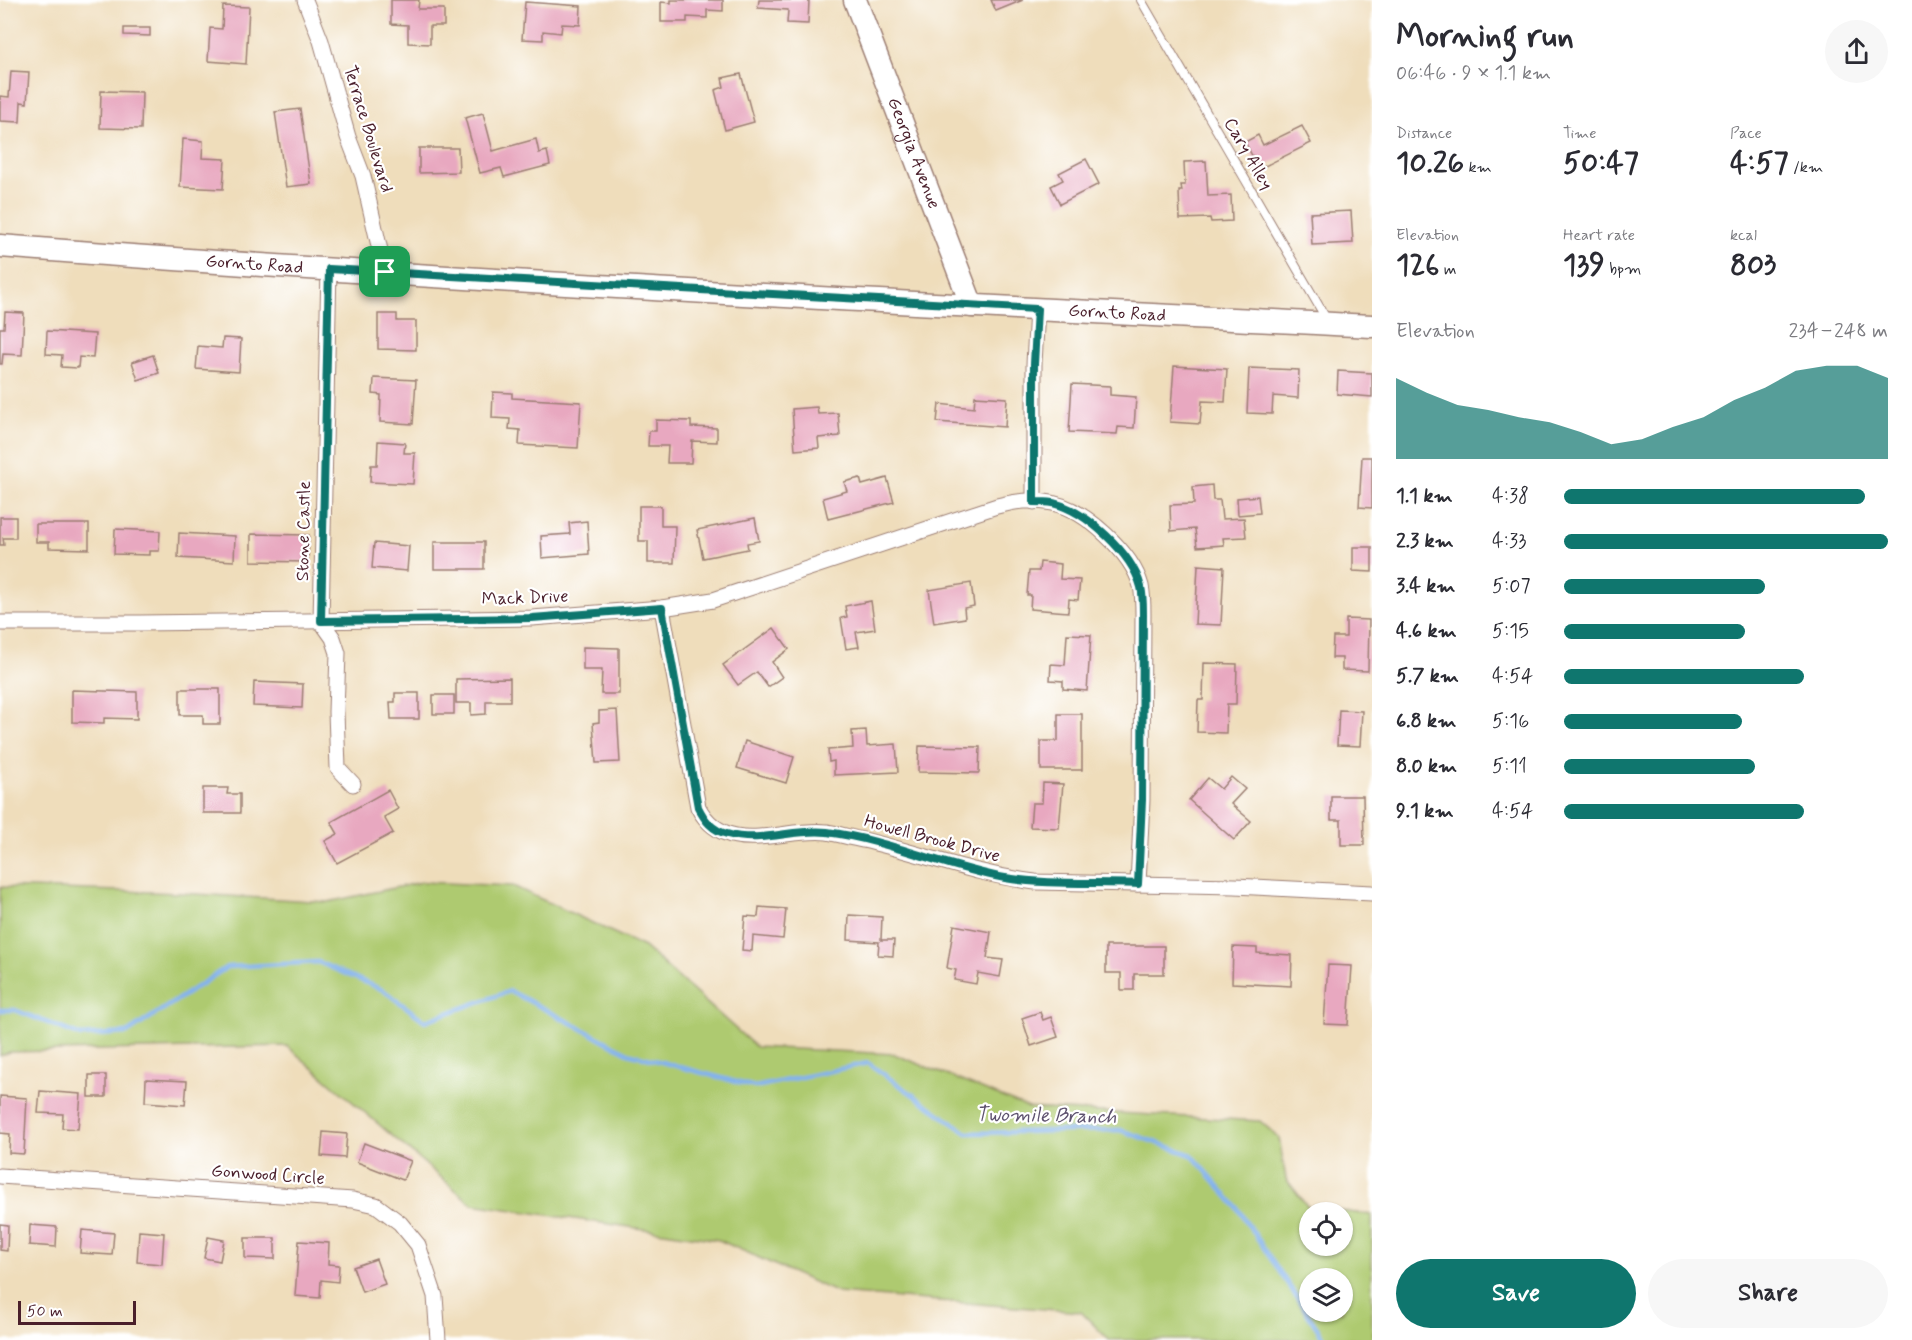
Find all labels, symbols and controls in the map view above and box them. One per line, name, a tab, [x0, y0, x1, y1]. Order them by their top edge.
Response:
text: Morning run	[1396, 15, 1574, 59]
button: share	[1825, 20, 1888, 83]
text: 06:46 · 9 × 1.1 km	[1396, 60, 1551, 87]
street label: Terrace Boulevard	[337, 62, 399, 196]
street label: Georgia Avenue	[881, 94, 946, 212]
street label: Cary Alley	[1218, 113, 1278, 195]
text: Distance	[1396, 123, 1452, 144]
text: Time	[1563, 123, 1597, 144]
text: Pace	[1730, 123, 1762, 144]
text: 10.26	[1396, 144, 1464, 183]
text: 50:47	[1563, 144, 1639, 183]
text: 4:57	[1730, 144, 1789, 183]
text: km	[1464, 157, 1492, 178]
text: /km	[1789, 157, 1823, 178]
text: Elevation	[1396, 225, 1459, 246]
text: Heart rate	[1563, 225, 1635, 246]
text: kcal	[1730, 225, 1757, 246]
pin	[359, 246, 410, 297]
text: 126	[1396, 246, 1439, 285]
text: 139	[1563, 246, 1605, 285]
text: 803	[1730, 246, 1776, 285]
street label: Gornto Road	[205, 249, 304, 280]
icon: arrive	[368, 255, 401, 288]
text: m	[1439, 259, 1456, 280]
text: bpm	[1605, 259, 1641, 280]
street label: Gornto Road	[1068, 299, 1166, 328]
text: Elevation	[1396, 318, 1475, 345]
text: 234–248 m	[1789, 318, 1888, 345]
street label: Stone Castle	[291, 481, 317, 581]
text: 1.1 km	[1396, 483, 1453, 510]
text: 4:38	[1492, 483, 1529, 510]
text: 2.3 km	[1396, 528, 1454, 555]
text: 4:33	[1492, 528, 1526, 555]
text: 3.4 km	[1396, 573, 1455, 600]
text: 5:07	[1492, 573, 1531, 600]
street label: Mack Drive	[481, 584, 569, 612]
text: 4.6 km	[1396, 618, 1457, 645]
text: 5:15	[1492, 618, 1529, 645]
text: 5.7 km	[1396, 663, 1459, 690]
text: 4:54	[1492, 663, 1533, 690]
text: 6.8 km	[1396, 708, 1456, 735]
text: 5:16	[1492, 708, 1529, 735]
text: 8.0 km	[1396, 753, 1457, 780]
text: 5:11	[1492, 753, 1527, 780]
text: 9.1 km	[1396, 798, 1454, 825]
text: 4:54	[1492, 798, 1533, 825]
street label: Howell Brook Drive	[861, 809, 1003, 869]
water label: Twomile Branch	[975, 1101, 1117, 1131]
street label: Gonwood Circle	[210, 1159, 326, 1191]
map controls	[1299, 1202, 1353, 1322]
button: locate	[1299, 1202, 1353, 1256]
button: Save	[1396, 1259, 1636, 1328]
button: Share	[1648, 1259, 1888, 1328]
button: layers	[1299, 1268, 1353, 1322]
scale bar	[18, 1298, 136, 1326]
text: 50 m	[27, 1301, 63, 1322]

